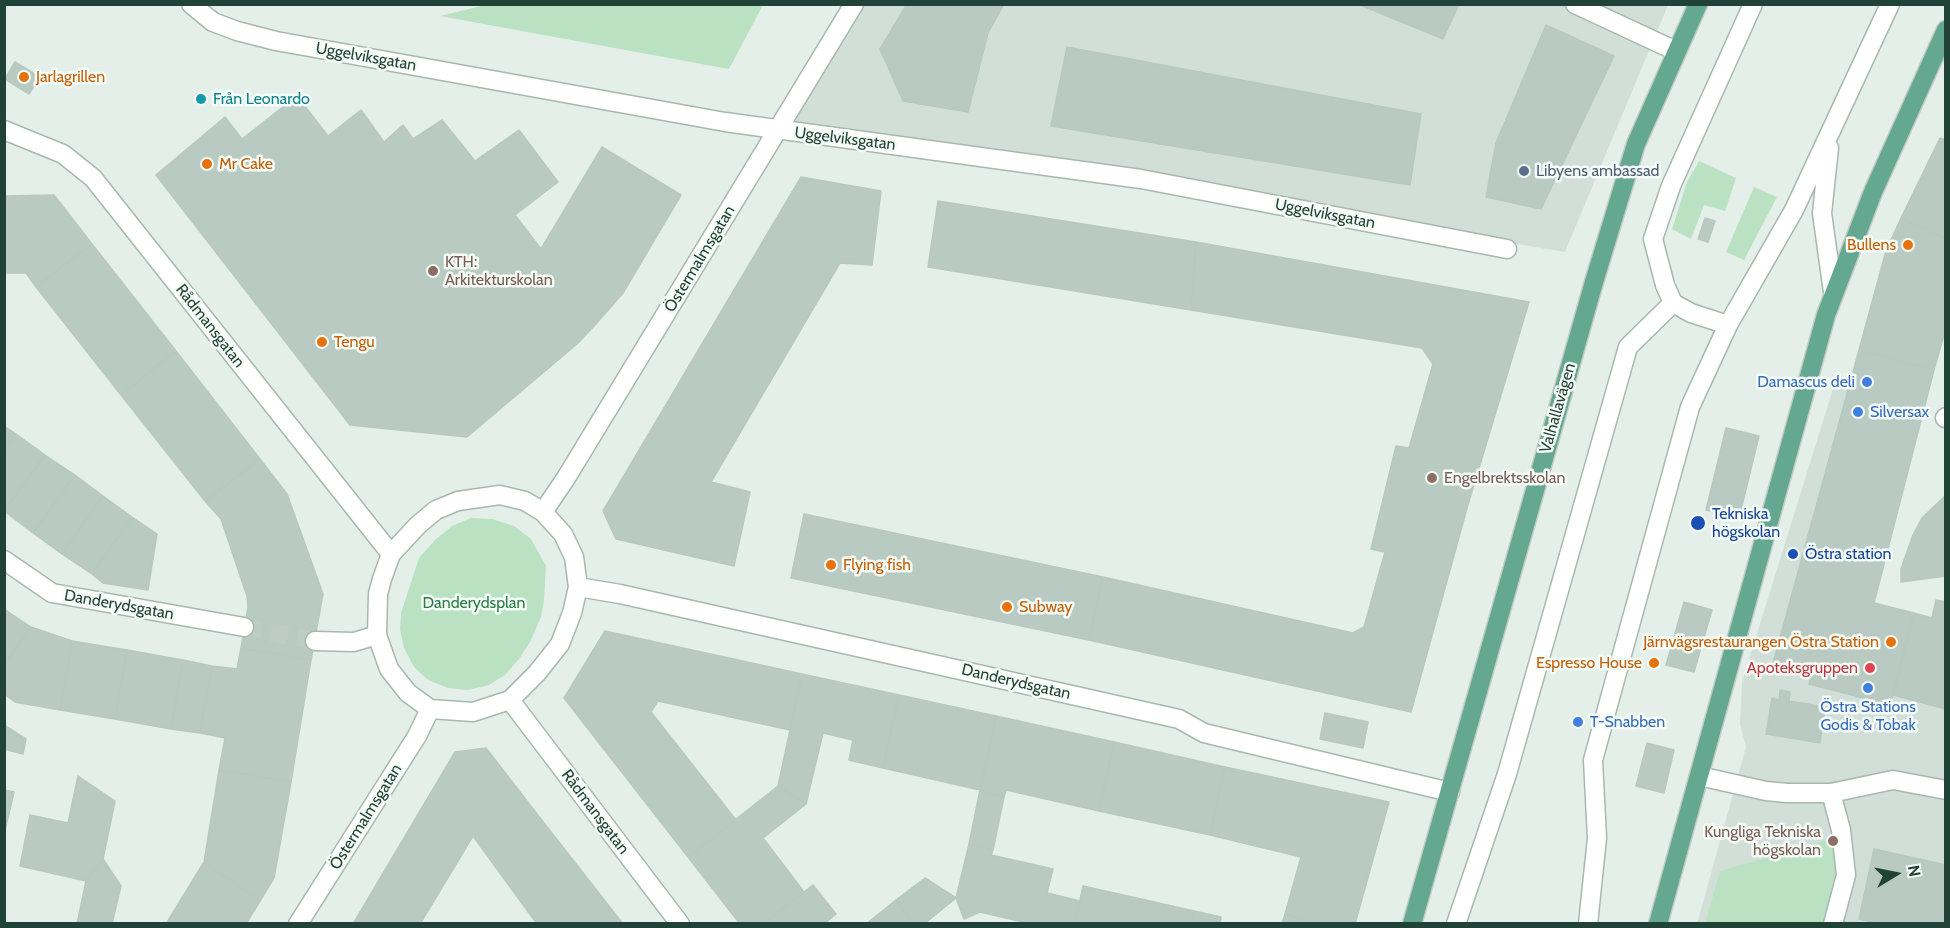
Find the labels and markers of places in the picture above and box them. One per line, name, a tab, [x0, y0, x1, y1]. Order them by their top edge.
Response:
place label: Jarlagrillen	[36, 67, 105, 87]
marker: Jarlagrillen	[17, 70, 31, 84]
place label: Från Leonardo	[213, 89, 310, 109]
marker: Från Leonardo	[194, 92, 208, 106]
place label: Mr Cake	[219, 154, 273, 174]
marker: Mr Cake	[200, 157, 214, 171]
place label: Libyens ambassad	[1536, 161, 1659, 181]
marker: Libyens ambassad	[1517, 164, 1531, 178]
place label: Bullens	[1847, 235, 1896, 255]
marker: Bullens	[1901, 238, 1915, 252]
place label: KTH: Arkitekturskolan	[445, 252, 553, 290]
marker: KTH: Arkitekturskolan	[426, 264, 440, 278]
place label: Tengu	[334, 332, 375, 352]
marker: Tengu	[315, 335, 329, 349]
place label: Damascus deli	[1757, 372, 1855, 392]
marker: Damascus deli	[1860, 375, 1874, 389]
place label: Silversax	[1870, 402, 1929, 422]
marker: Silversax	[1851, 405, 1865, 419]
place label: Engelbrektsskolan	[1444, 468, 1565, 488]
marker: Engelbrektsskolan	[1425, 471, 1439, 485]
place label: Tekniska högskolan	[1712, 504, 1780, 542]
marker: Tekniska högskolan	[1689, 514, 1707, 532]
place label: Östra station	[1805, 544, 1892, 564]
marker: Östra station	[1786, 547, 1800, 561]
place label: Flying fish	[843, 555, 911, 575]
marker: Flying fish	[824, 558, 838, 572]
place label: Subway	[1019, 597, 1072, 617]
marker: Subway	[1000, 600, 1014, 614]
place label: Järnvägsrestaurangen Östra Station	[1643, 632, 1879, 652]
marker: Järnvägsrestaurangen Östra Station	[1884, 635, 1898, 649]
place label: Espresso House	[1536, 653, 1642, 673]
marker: Espresso House	[1647, 656, 1661, 670]
place label: Apoteksgruppen	[1747, 658, 1858, 678]
marker: Apoteksgruppen	[1863, 661, 1877, 675]
marker: Östra Stations Godis & Tobak	[1861, 681, 1875, 695]
place label: Östra Stations Godis & Tobak	[1820, 697, 1916, 735]
place label: T-Snabben	[1590, 712, 1665, 732]
marker: T-Snabben	[1571, 715, 1585, 729]
place label: Kungliga Tekniska högskolan	[1704, 822, 1821, 860]
marker: Kungliga Tekniska högskolan	[1826, 834, 1840, 848]

